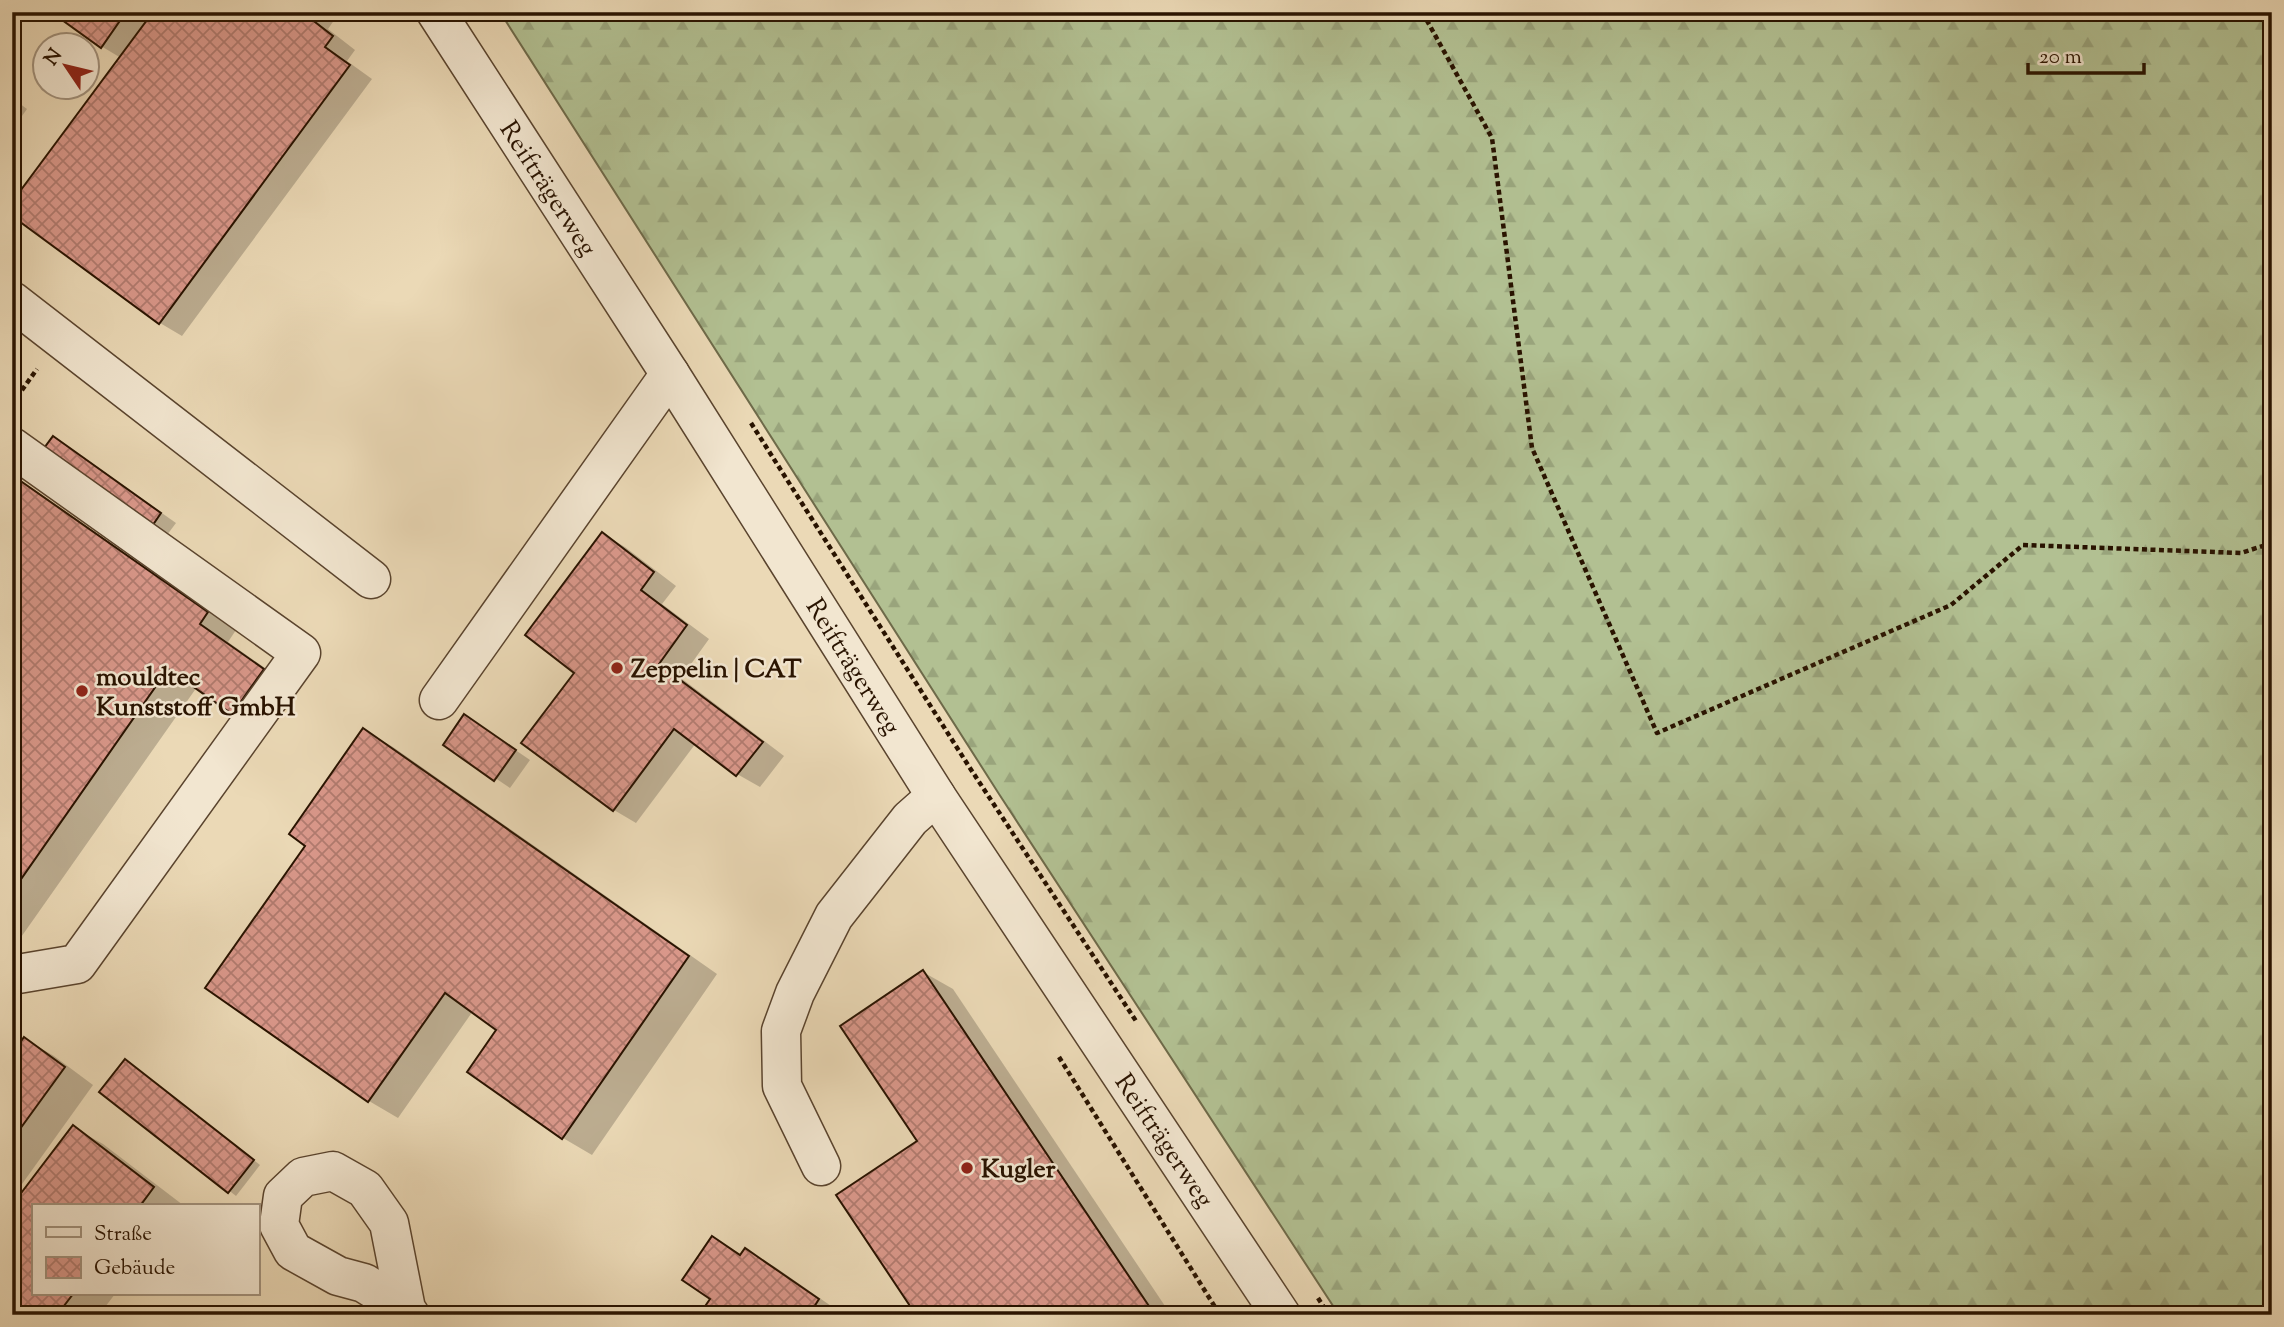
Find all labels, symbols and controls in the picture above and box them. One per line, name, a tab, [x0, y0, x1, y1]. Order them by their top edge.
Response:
north arrow	[32, 32, 102, 102]
scale bar	[2028, 32, 2144, 76]
text: 20 m	[2039, 43, 2082, 73]
text: N	[39, 44, 70, 72]
street label: Reifträgerweg	[489, 114, 605, 264]
street label: Reifträgerweg	[795, 592, 909, 743]
place label: Zeppelin | CAT	[631, 652, 802, 689]
place label: mouldtec Kunststoff GmbH	[96, 660, 296, 727]
marker: Zeppelin | CAT	[609, 660, 625, 676]
marker: mouldtec Kunststoff GmbH	[74, 683, 90, 699]
street label: Reifträgerweg	[1104, 1067, 1221, 1216]
place label: Kugler	[981, 1152, 1056, 1189]
marker: Kugler	[959, 1160, 975, 1176]
legend	[32, 1204, 259, 1296]
text: Straße	[94, 1220, 152, 1250]
text: Gebäude	[94, 1254, 175, 1284]

